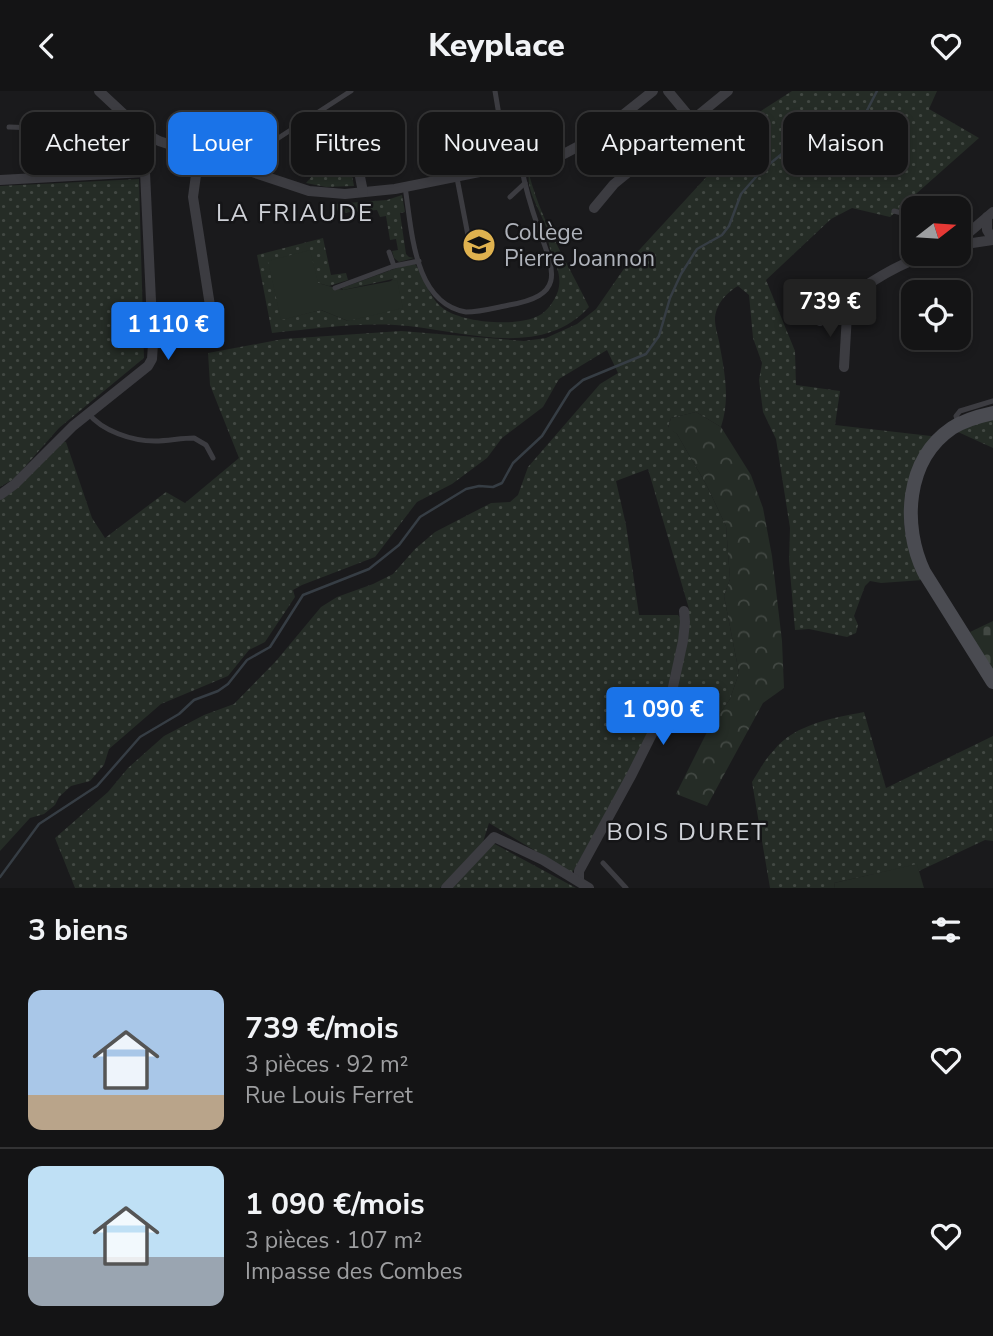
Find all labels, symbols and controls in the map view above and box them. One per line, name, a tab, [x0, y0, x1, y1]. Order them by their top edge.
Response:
text: Keyplace	[428, 24, 565, 67]
icon: back	[28, 27, 66, 65]
icon: heart	[927, 27, 965, 65]
chip: Acheter	[21, 112, 154, 175]
chip: Louer	[168, 112, 277, 175]
chip: Filtres	[291, 112, 405, 175]
chip: Nouveau	[419, 112, 563, 175]
chip: Appartement	[577, 112, 769, 175]
chip: Maison	[783, 112, 908, 175]
north arrow	[901, 196, 971, 266]
map controls	[901, 196, 971, 350]
district label: LA FRIAUDE	[216, 197, 374, 229]
place label: Collège Pierre Joannon	[504, 217, 655, 274]
school or university icon: Collège Pierre Joannon	[460, 226, 498, 264]
pin: 739 €	[781, 279, 879, 339]
button: locate	[901, 280, 971, 350]
text: 739 €	[799, 286, 861, 317]
pin: 1 110 €	[103, 303, 233, 362]
text: 1 110 €	[127, 309, 209, 340]
pin: 1 090 €	[598, 687, 728, 747]
text: 1 090 €	[622, 694, 704, 725]
district label: BOIS DURET	[606, 816, 768, 848]
text: 3 biens	[28, 910, 128, 951]
icon: filters	[927, 911, 965, 949]
text: 739 €/mois	[245, 1008, 399, 1049]
icon: home	[84, 1018, 168, 1102]
icon: heart	[927, 1041, 965, 1079]
text: 3 pièces · 92 m²	[245, 1049, 408, 1080]
text: Rue Louis Ferret	[245, 1080, 413, 1111]
text: 1 090 €/mois	[245, 1184, 425, 1225]
icon: home	[84, 1194, 168, 1278]
icon: heart	[927, 1217, 965, 1255]
text: 3 pièces · 107 m²	[245, 1225, 422, 1256]
text: Impasse des Combes	[245, 1256, 463, 1287]

